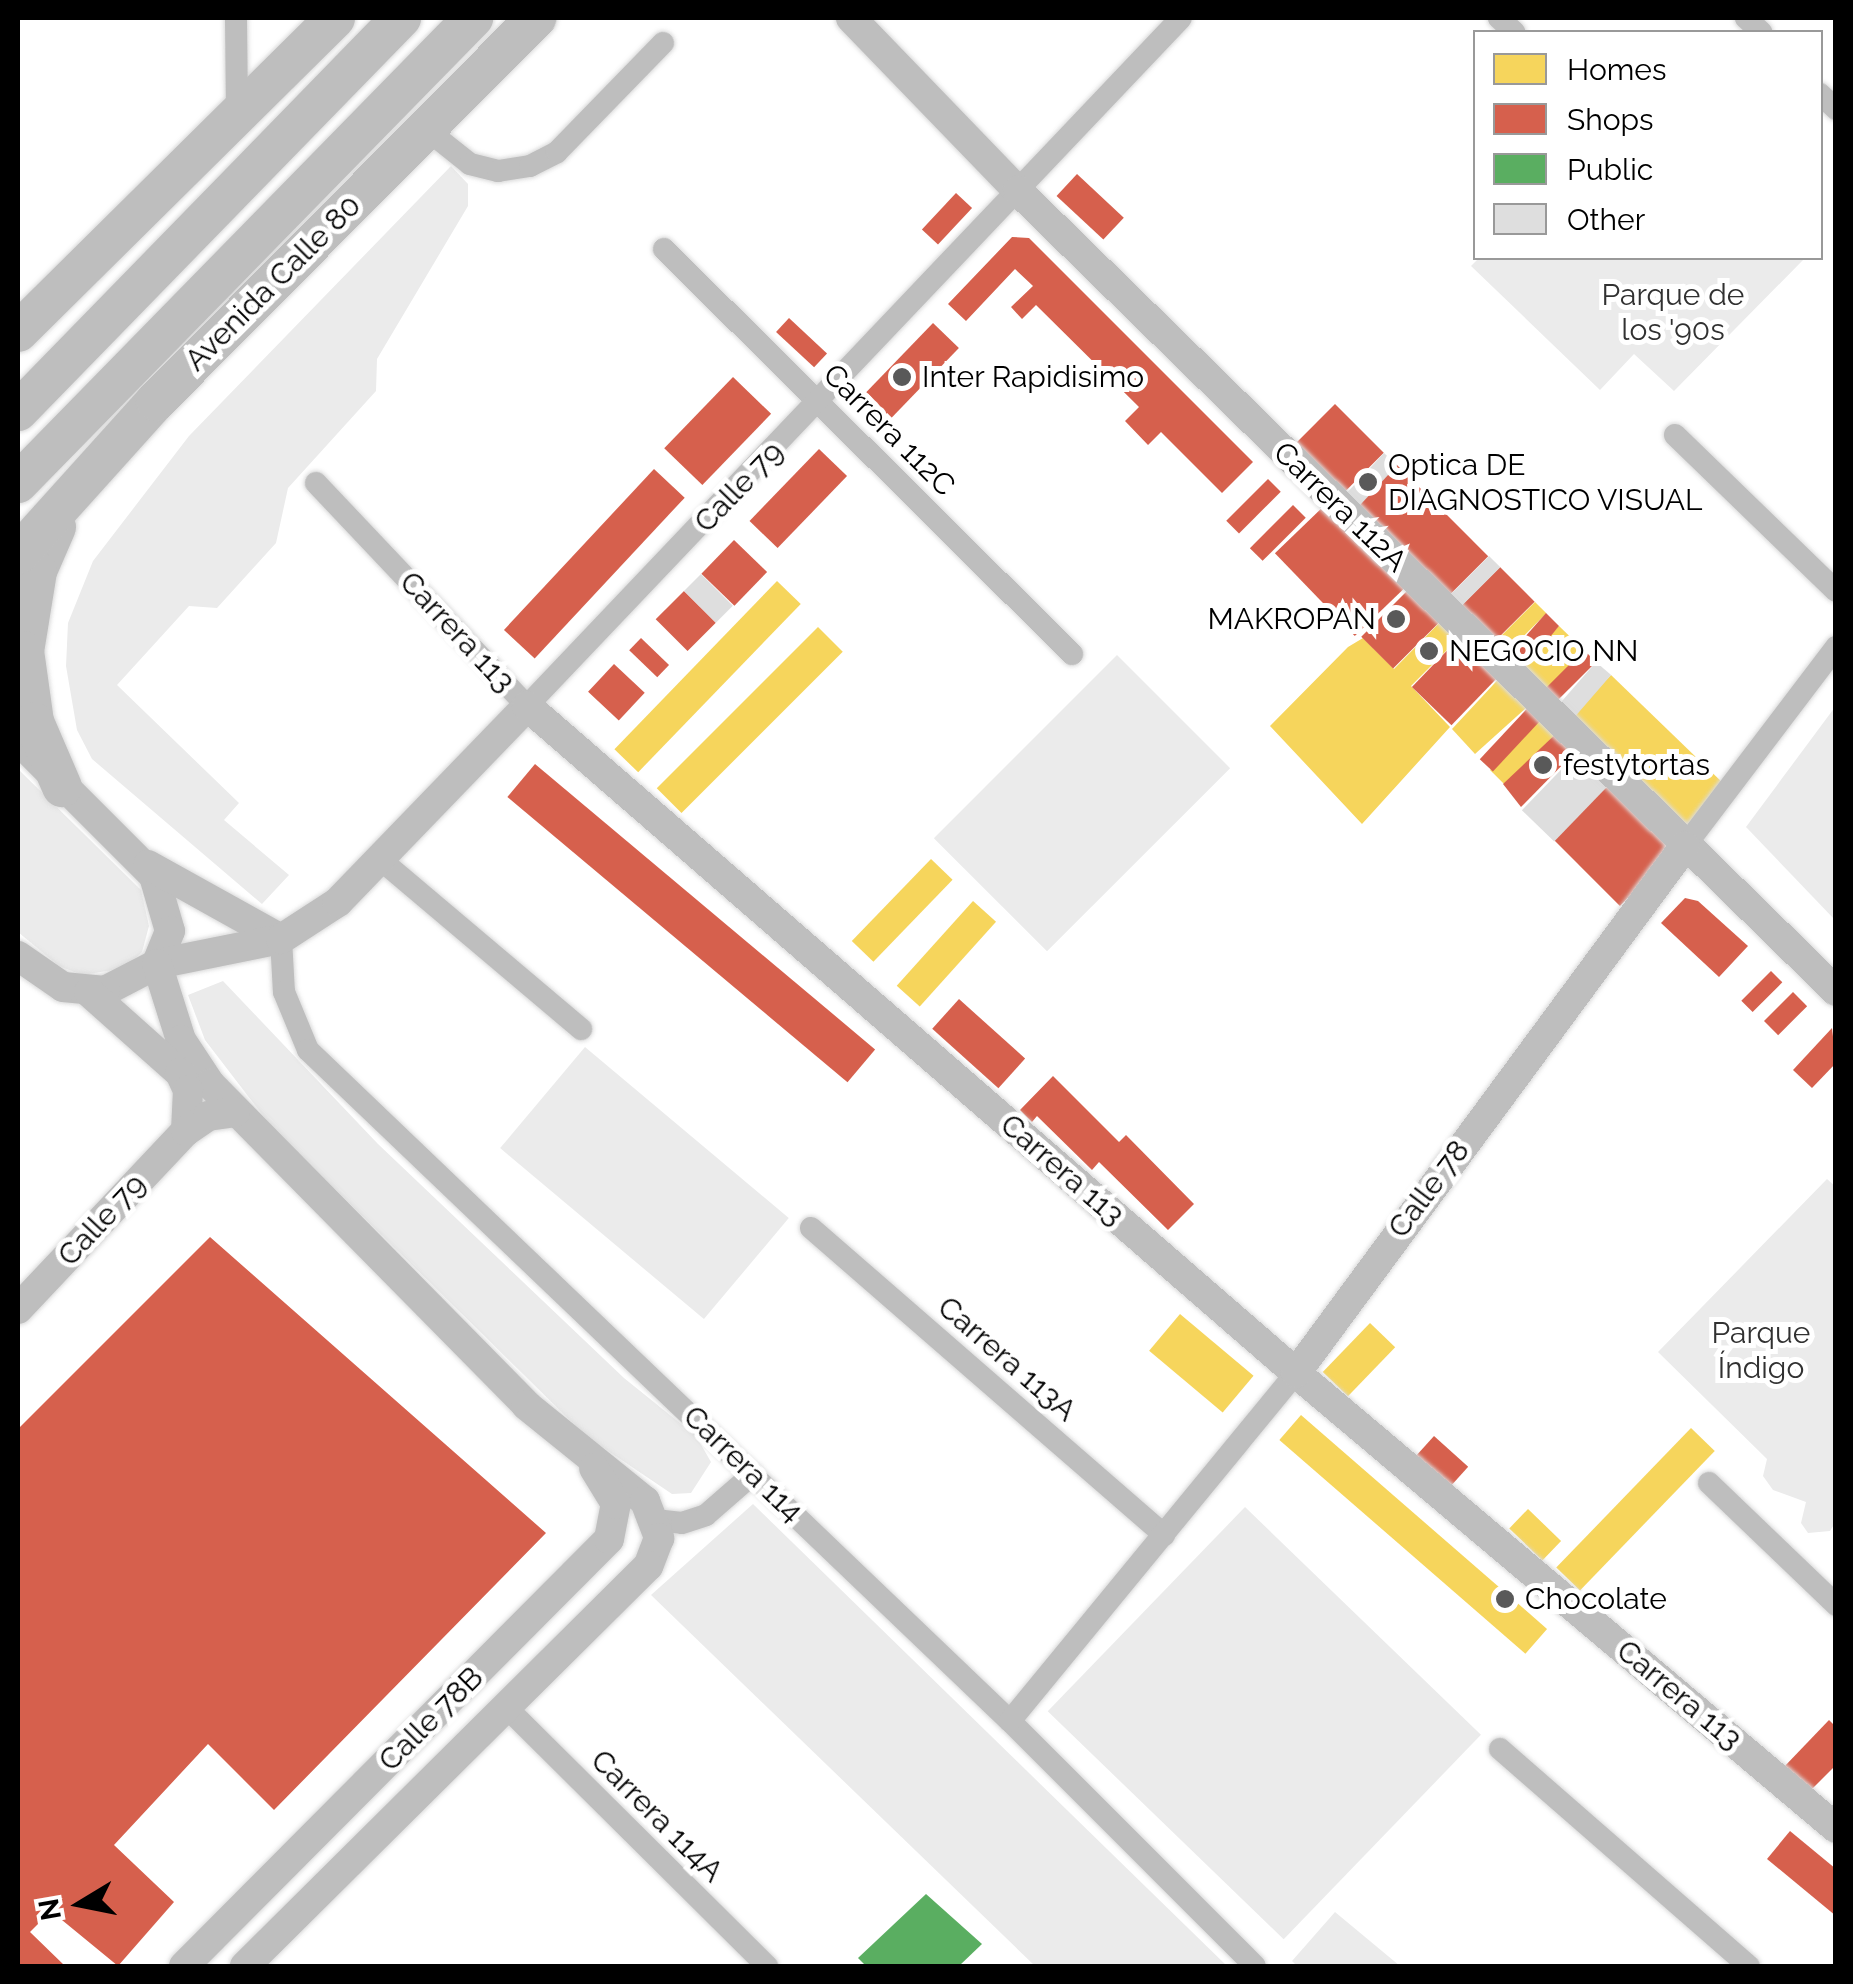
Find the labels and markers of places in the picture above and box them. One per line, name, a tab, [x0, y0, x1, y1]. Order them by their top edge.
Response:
place label: Inter Rapidisimo	[922, 359, 1145, 395]
marker: Inter Rapidisimo	[891, 366, 913, 388]
place label: Optica DE DIAGNOSTICO VISUAL	[1388, 447, 1704, 518]
marker: Optica DE DIAGNOSTICO VISUAL	[1357, 471, 1379, 493]
place label: MAKROPAN	[1207, 601, 1376, 637]
marker: MAKROPAN	[1385, 608, 1407, 630]
place label: NEGOCIO NN	[1449, 633, 1639, 669]
marker: NEGOCIO NN	[1418, 640, 1440, 662]
place label: festytortas	[1563, 747, 1710, 783]
marker: festytortas	[1532, 754, 1554, 776]
place label: Chocolate	[1525, 1581, 1667, 1617]
marker: Chocolate	[1494, 1588, 1516, 1610]

